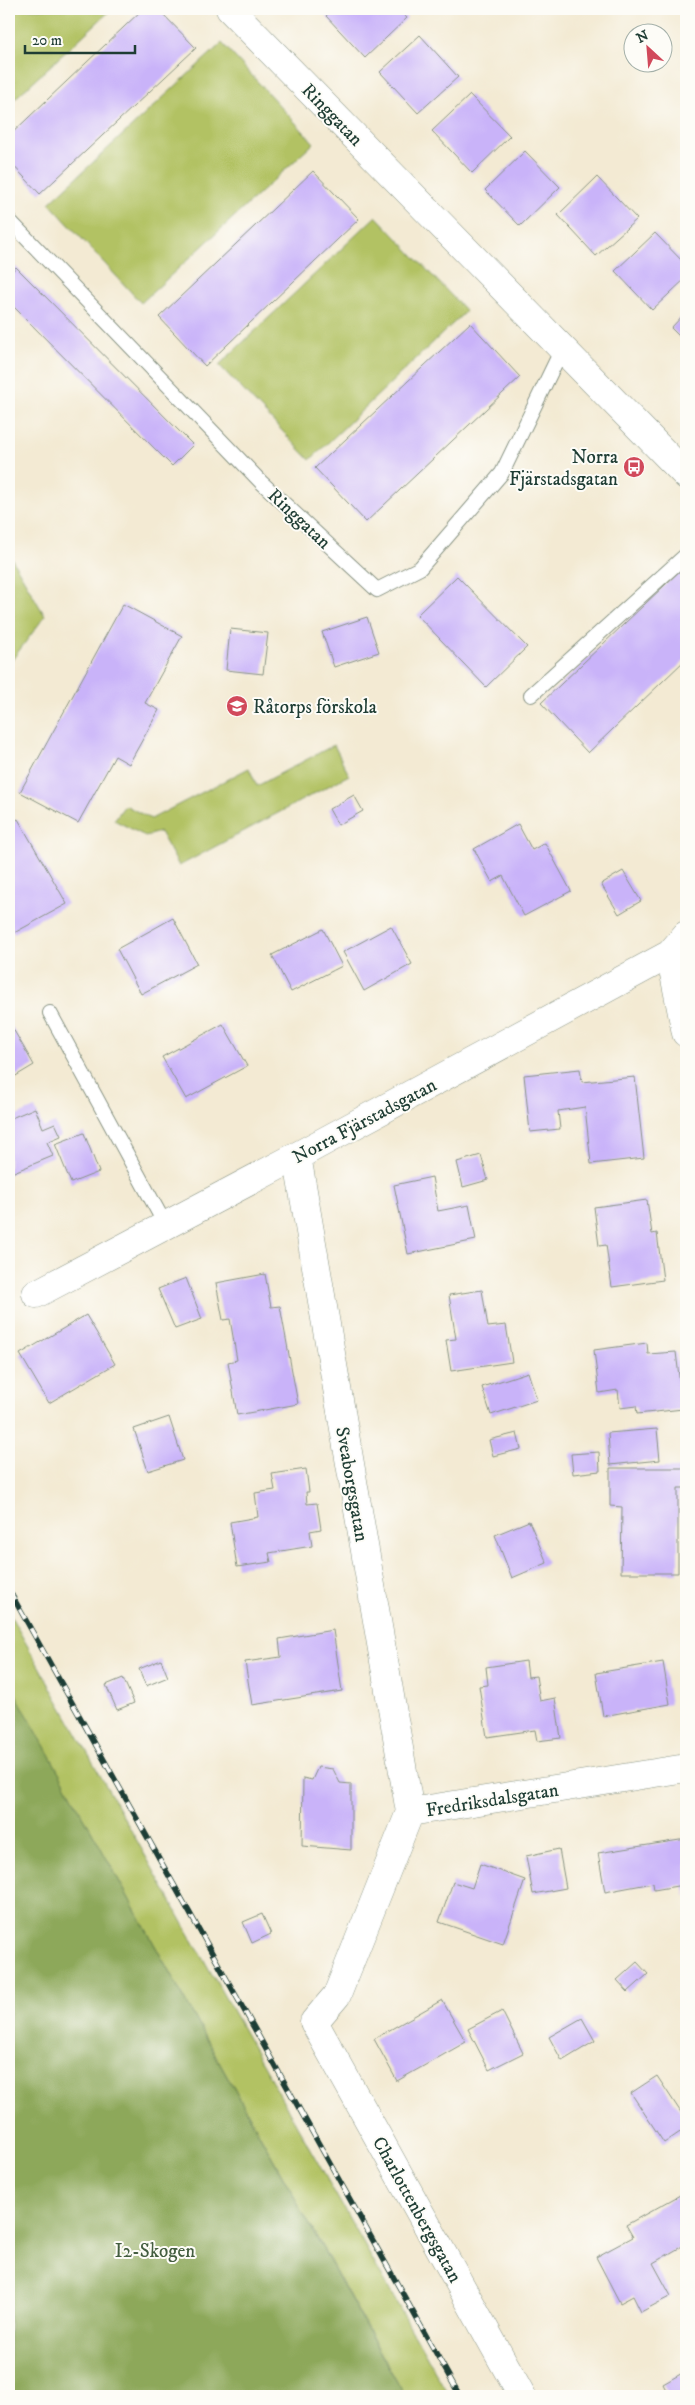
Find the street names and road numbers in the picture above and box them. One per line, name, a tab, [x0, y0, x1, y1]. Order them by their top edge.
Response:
street label: Ringgatan	[297, 79, 367, 151]
street label: Ringgatan	[263, 484, 335, 554]
street label: Norra Fjärstadsgatan	[289, 1074, 441, 1169]
street label: Sveaborgsgatan	[330, 1425, 373, 1544]
street label: Fredriksdalsgatan	[424, 1779, 560, 1822]
street label: Charlottenbergsgatan	[367, 2133, 466, 2287]

